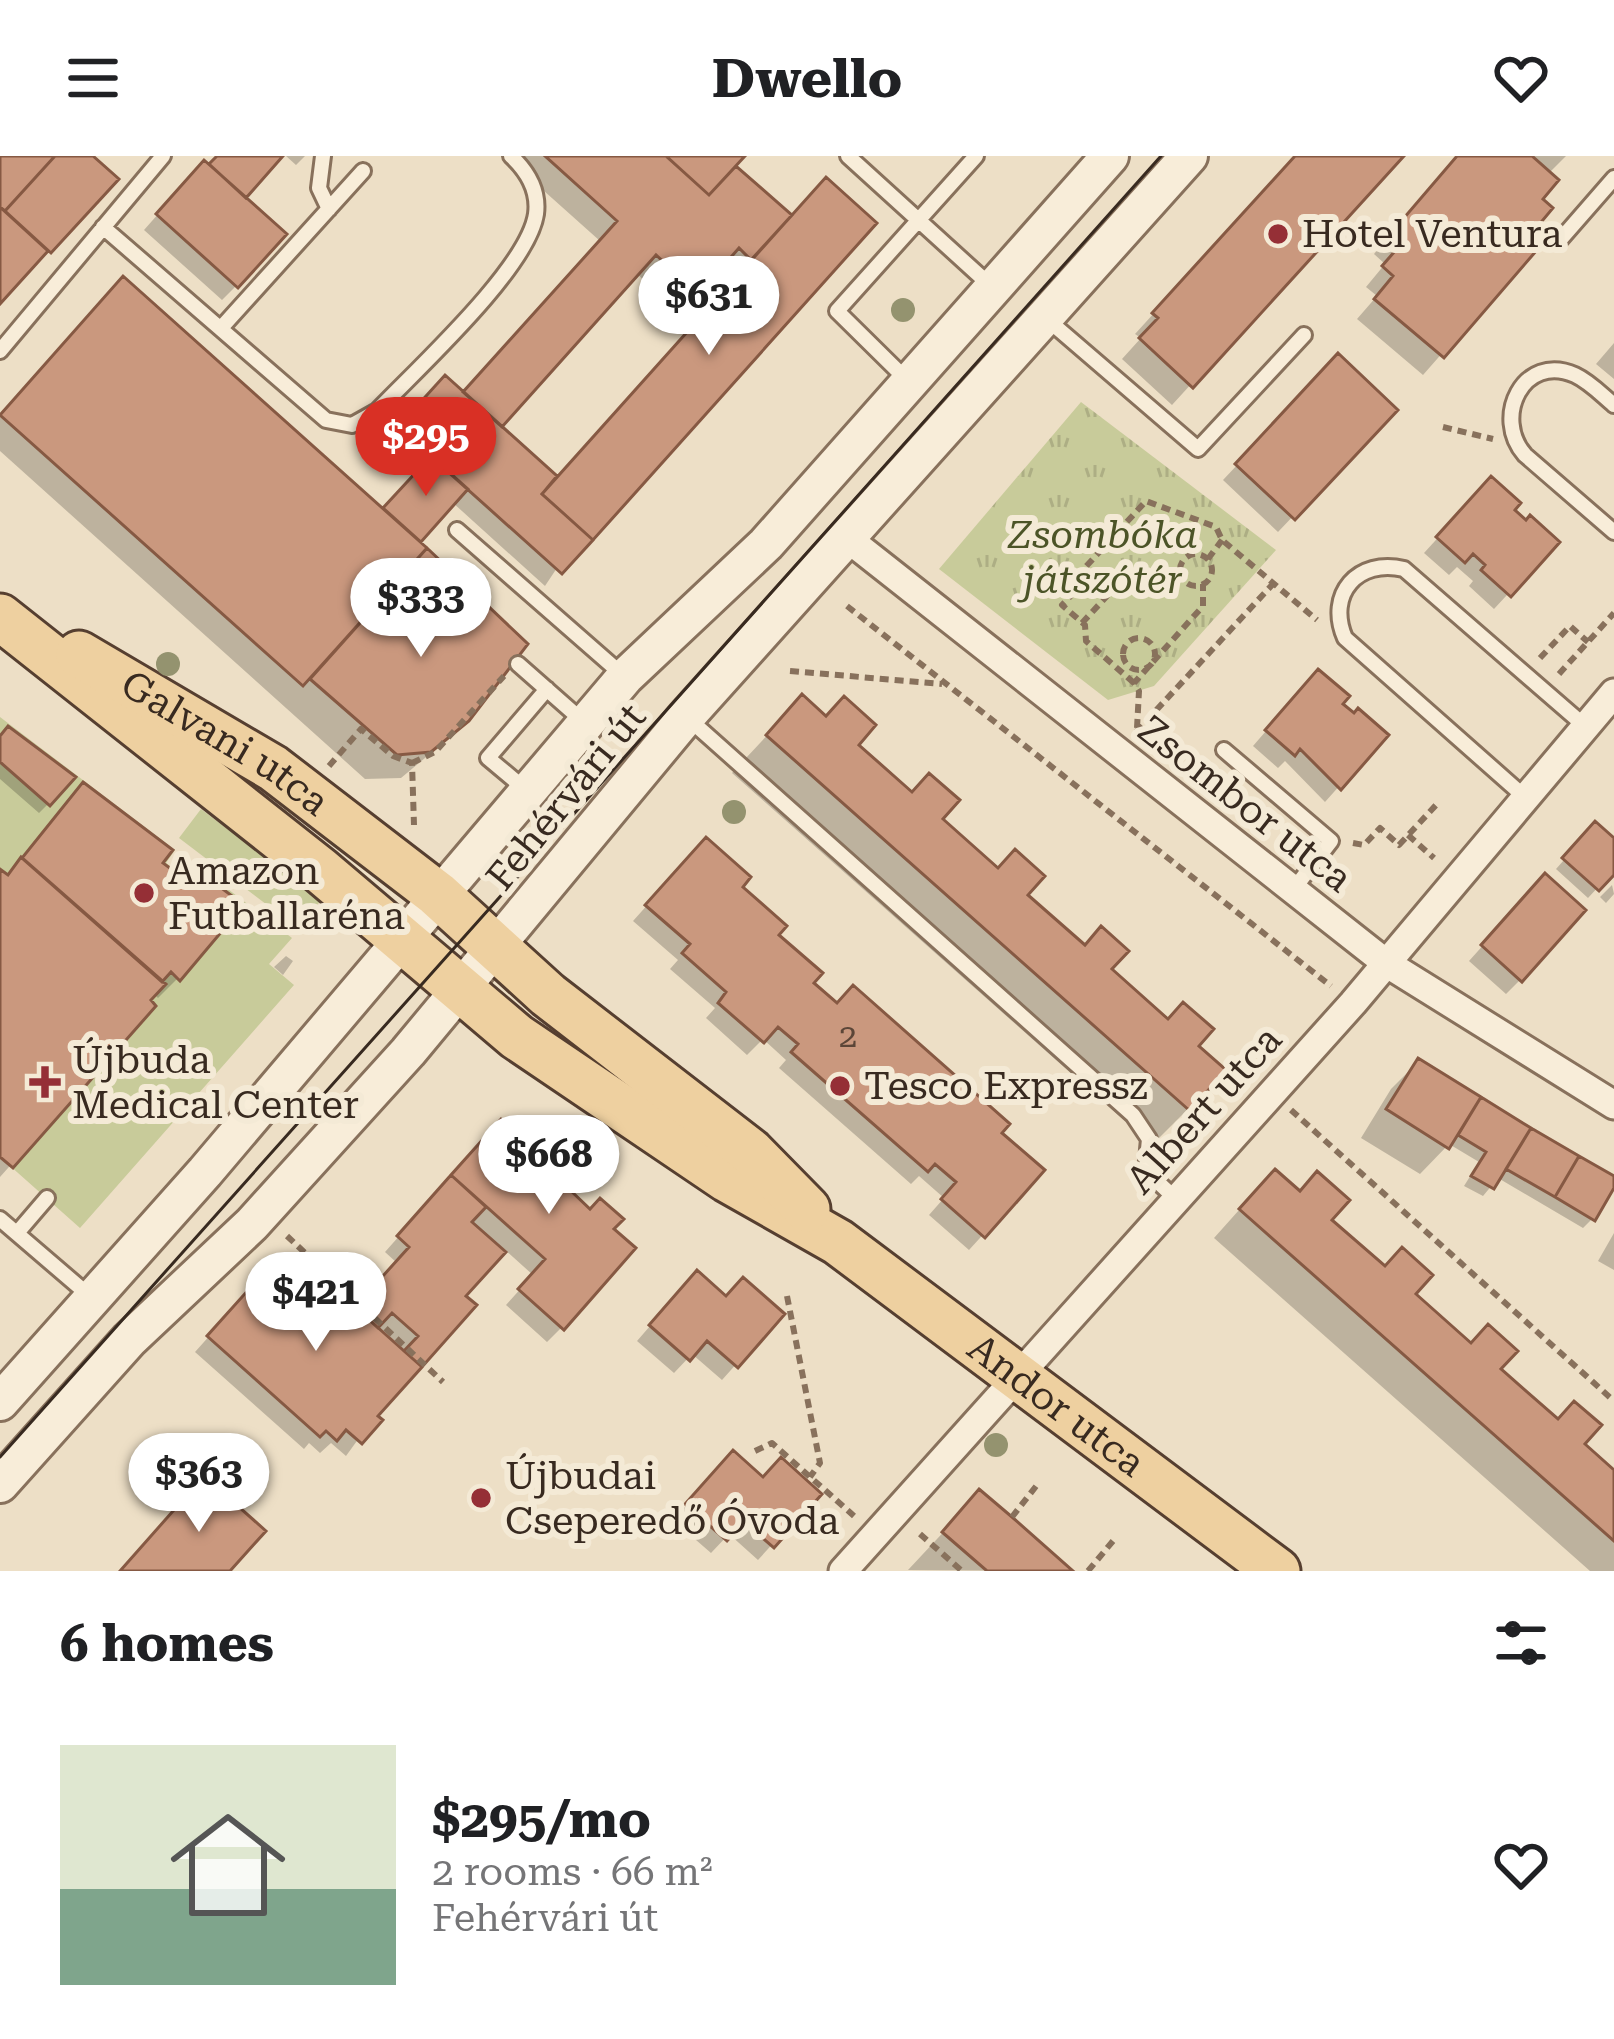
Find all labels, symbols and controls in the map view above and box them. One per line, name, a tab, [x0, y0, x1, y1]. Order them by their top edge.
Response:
icon: menu	[60, 45, 126, 111]
icon: heart	[1488, 45, 1554, 111]
text: Dwello	[712, 47, 902, 110]
place label: Hotel Ventura	[1302, 211, 1562, 257]
marker: Hotel Ventura	[1265, 221, 1291, 247]
pin: $631	[638, 256, 780, 358]
text: $631	[665, 272, 753, 318]
pin: $295	[355, 397, 497, 499]
text: $295	[382, 413, 470, 459]
park label: Zsombóka játszótér	[1007, 512, 1198, 603]
pin: $333	[350, 558, 492, 660]
text: $333	[377, 574, 465, 620]
street label: Galvani utca	[113, 661, 338, 825]
street label: Fehérvári út	[477, 695, 655, 899]
street label: Zsombor utca	[1129, 706, 1361, 902]
place label: Amazon Futballaréna	[168, 848, 405, 939]
marker: Amazon Futballaréna	[131, 880, 157, 906]
house number: 2	[839, 1016, 857, 1055]
street label: Albert utca	[1117, 1017, 1291, 1203]
place label: Újbuda Medical Center	[72, 1037, 359, 1128]
place label: Tesco Expressz	[864, 1063, 1148, 1109]
marker: Újbuda Medical Center	[29, 1066, 61, 1098]
marker: Tesco Expressz	[827, 1073, 853, 1099]
pin: $668	[478, 1115, 620, 1217]
text: $668	[505, 1131, 593, 1177]
pin: $421	[245, 1252, 387, 1354]
text: $421	[272, 1268, 360, 1314]
street label: Andor utca	[959, 1325, 1154, 1487]
pin: $363	[128, 1433, 270, 1535]
text: $363	[155, 1449, 243, 1495]
place label: Újbudai Cseperedő Óvoda	[505, 1453, 839, 1544]
marker: Újbudai Cseperedő Óvoda	[468, 1485, 494, 1511]
icon: filters	[1488, 1610, 1554, 1676]
text: 6 homes	[60, 1614, 274, 1673]
text: $295/mo	[432, 1790, 651, 1849]
icon: home	[156, 1793, 300, 1937]
icon: heart	[1488, 1832, 1554, 1898]
text: 2 rooms · 66 m²	[432, 1849, 713, 1895]
text: Fehérvári út	[432, 1895, 658, 1941]

